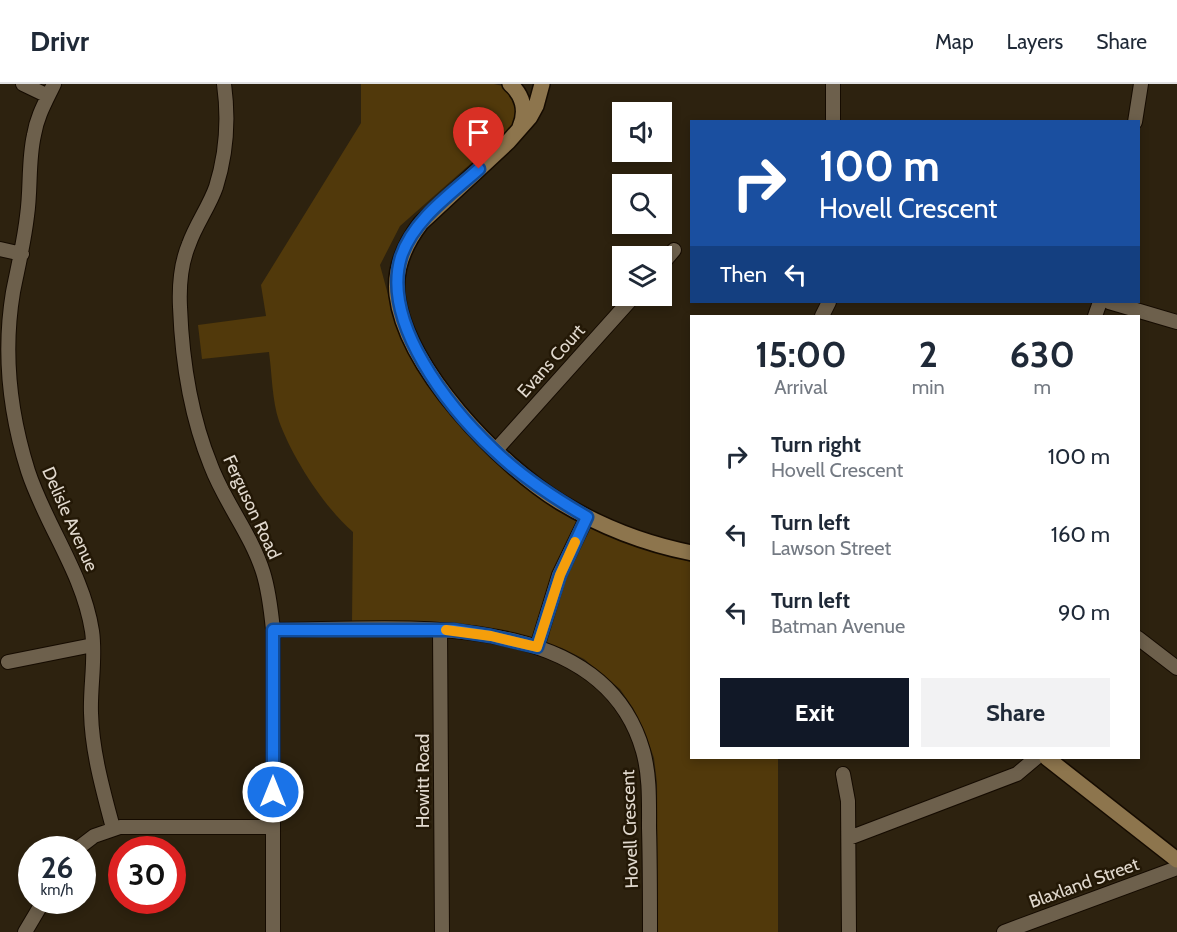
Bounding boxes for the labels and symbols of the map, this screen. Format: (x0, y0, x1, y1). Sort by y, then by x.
pin (453, 107, 504, 169)
street label: Evans Court (513, 320, 589, 402)
street label: Ferguson Road (218, 451, 286, 563)
street label: Delisle Avenue (37, 463, 103, 575)
street label: Howitt Road (412, 734, 434, 828)
position arrow (241, 760, 305, 824)
street label: Hovell Crescent (617, 769, 643, 889)
speed limit sign: 30 (108, 836, 186, 914)
street label: Blaxland Street (1026, 853, 1142, 913)

